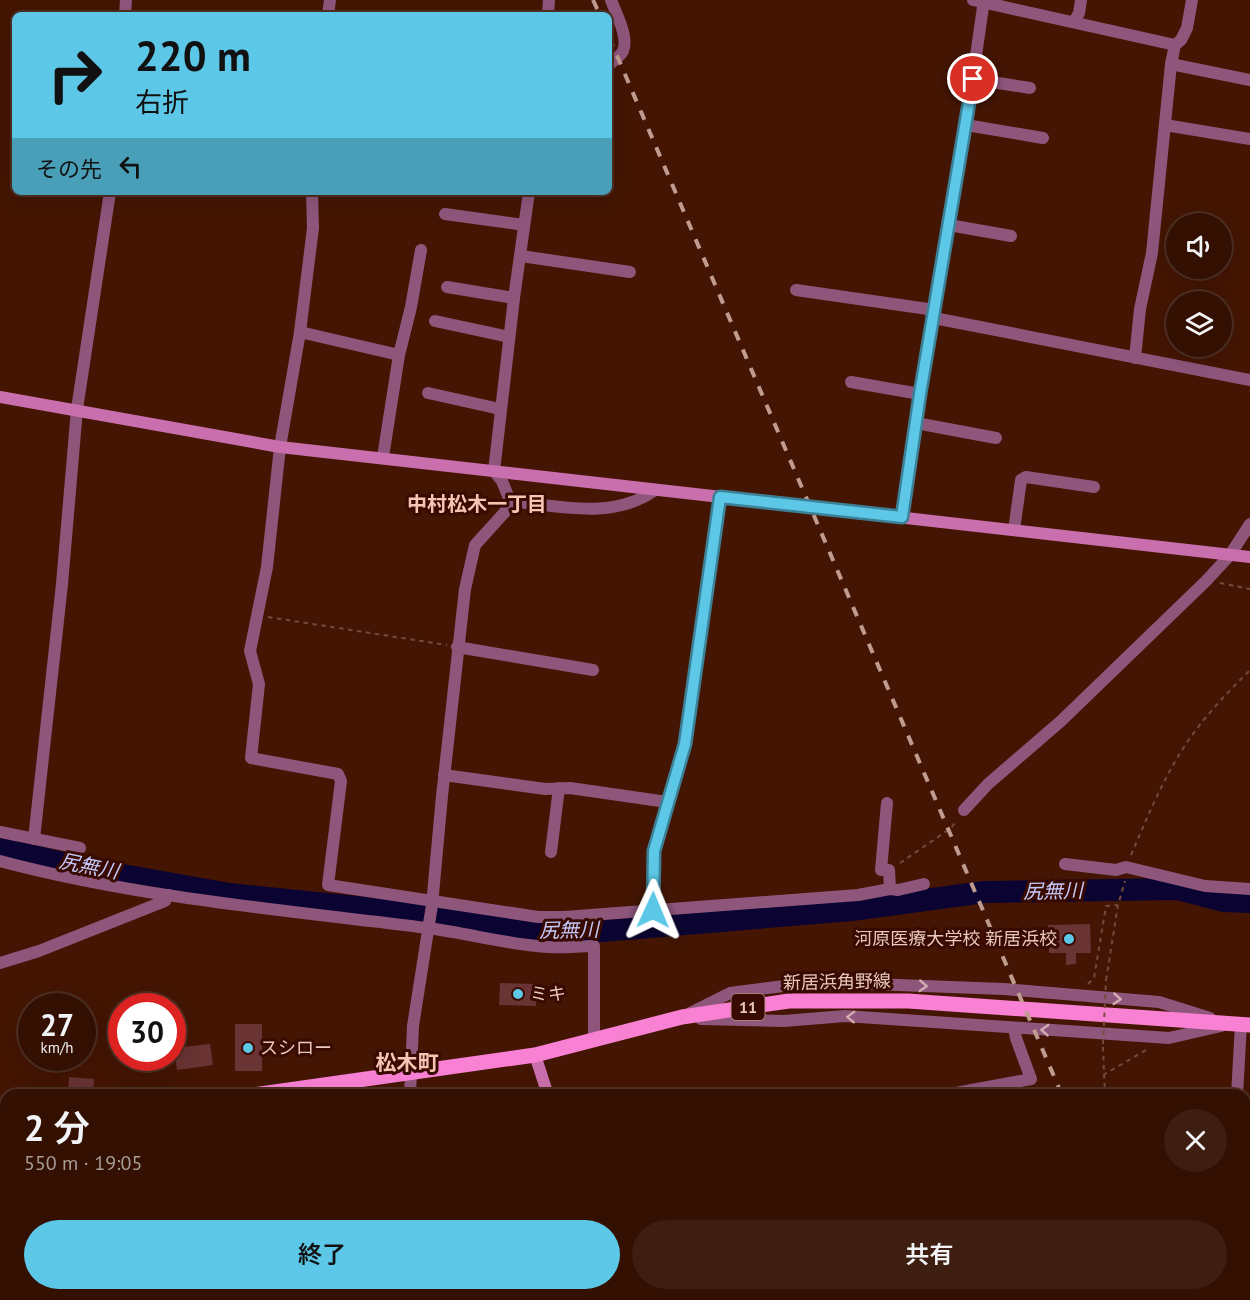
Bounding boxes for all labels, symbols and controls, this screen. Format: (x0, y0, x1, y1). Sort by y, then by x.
text: 220 m (135, 28, 251, 83)
icon: right (36, 36, 114, 114)
pin (947, 53, 998, 104)
icon: arrive (956, 62, 989, 95)
text: 右折 (135, 85, 189, 119)
icon: left (114, 150, 147, 183)
text: その先 (36, 155, 102, 183)
map controls (1166, 213, 1232, 357)
button: sound (1166, 213, 1232, 279)
button: layers (1166, 291, 1232, 357)
district label: 中村松木一丁目 (407, 491, 547, 517)
water label: 尻無川 (57, 848, 123, 885)
water label: 尻無川 (1023, 877, 1085, 905)
position arrow (621, 878, 685, 942)
water label: 尻無川 (539, 916, 601, 944)
place label: 河原医療大学校 新居浜校 (854, 927, 1057, 950)
marker: 河原医療大学校 新居浜校 (1062, 932, 1076, 946)
street label: 新居浜角野線 (783, 969, 891, 994)
one-way arrow (918, 979, 927, 992)
place label: ミキ (530, 982, 566, 1005)
marker: ミキ (511, 987, 525, 1001)
one-way arrow (1113, 992, 1122, 1005)
speed limit sign: 30 (108, 993, 186, 1071)
road number: 11 (732, 994, 764, 1020)
text: 27 (40, 1005, 74, 1044)
one-way arrow (846, 1010, 855, 1023)
one-way arrow (1041, 1023, 1050, 1036)
place label: スシロー (260, 1036, 332, 1059)
text: km/h (41, 1038, 73, 1057)
marker: スシロー (241, 1041, 255, 1055)
district label: 松木町 (376, 1049, 439, 1076)
text: 2 分 (24, 1104, 90, 1151)
button: close (1164, 1109, 1227, 1172)
text: 550 m · 19:05 (24, 1150, 142, 1176)
button: 終了 (24, 1220, 620, 1289)
button: 共有 (632, 1220, 1227, 1289)

